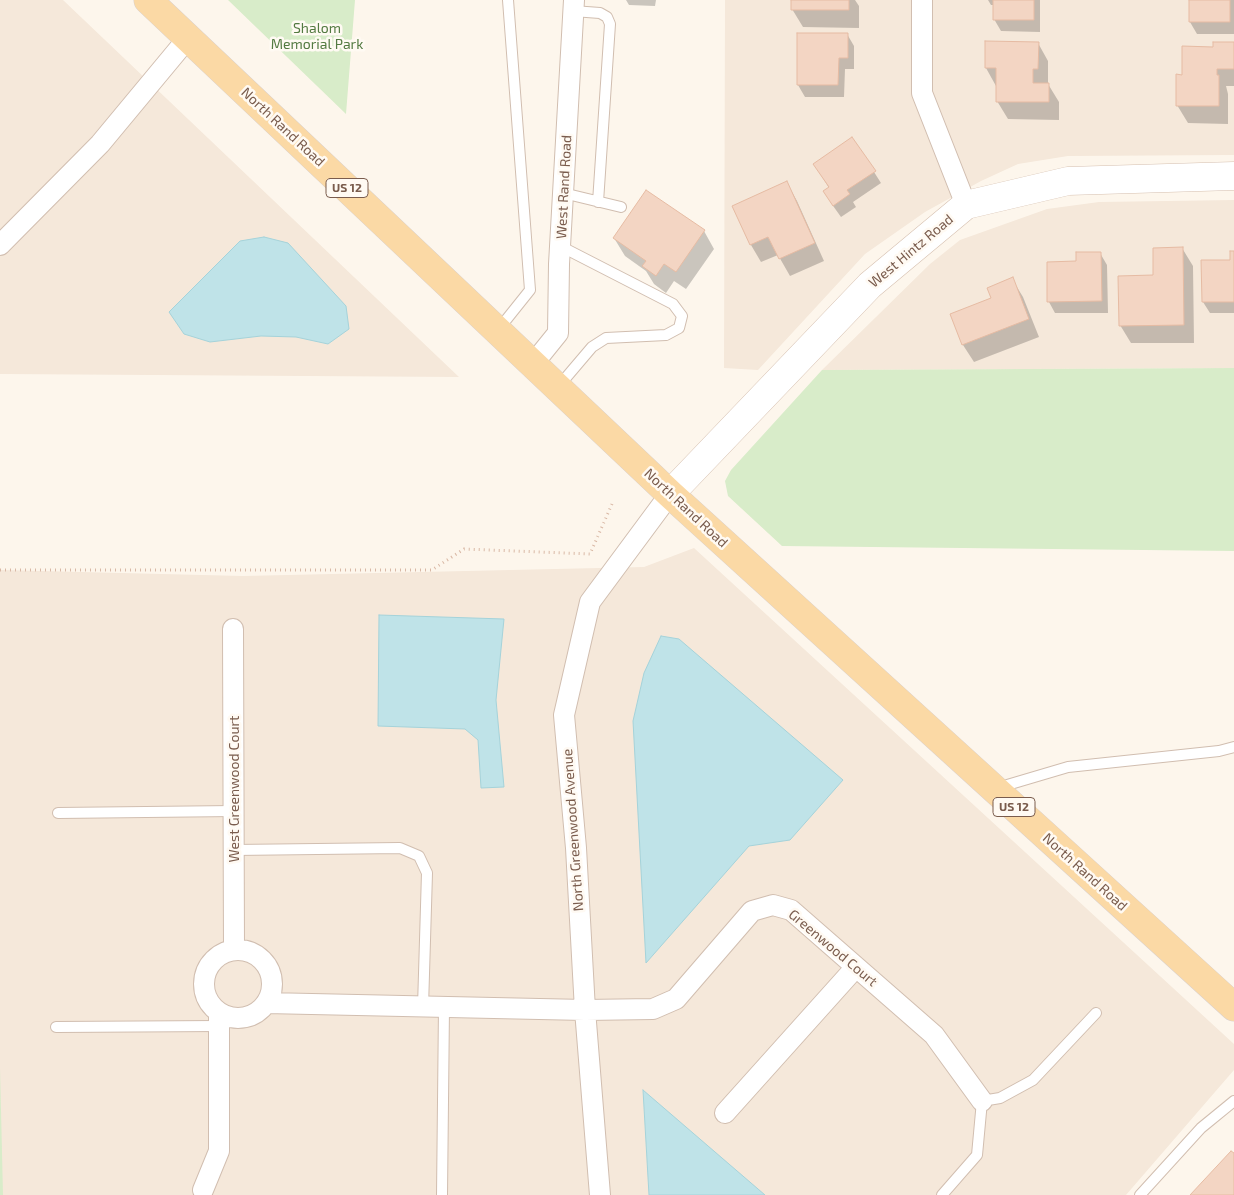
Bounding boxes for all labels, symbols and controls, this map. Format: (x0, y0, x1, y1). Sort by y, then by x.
park label: Shalom Memorial Park (271, 20, 363, 52)
street label: North Rand Road (238, 84, 328, 170)
street label: West Rand Road (553, 135, 575, 239)
road number: US 12 (326, 178, 368, 198)
street label: West Hintz Road (865, 211, 957, 291)
street label: North Rand Road (641, 465, 731, 551)
street label: West Greenwood Court (226, 716, 242, 862)
street label: North Greenwood Avenue (559, 748, 587, 912)
road number: US 12 (993, 798, 1035, 816)
street label: North Rand Road (1039, 830, 1131, 914)
street label: Greenwood Court (785, 906, 881, 990)

